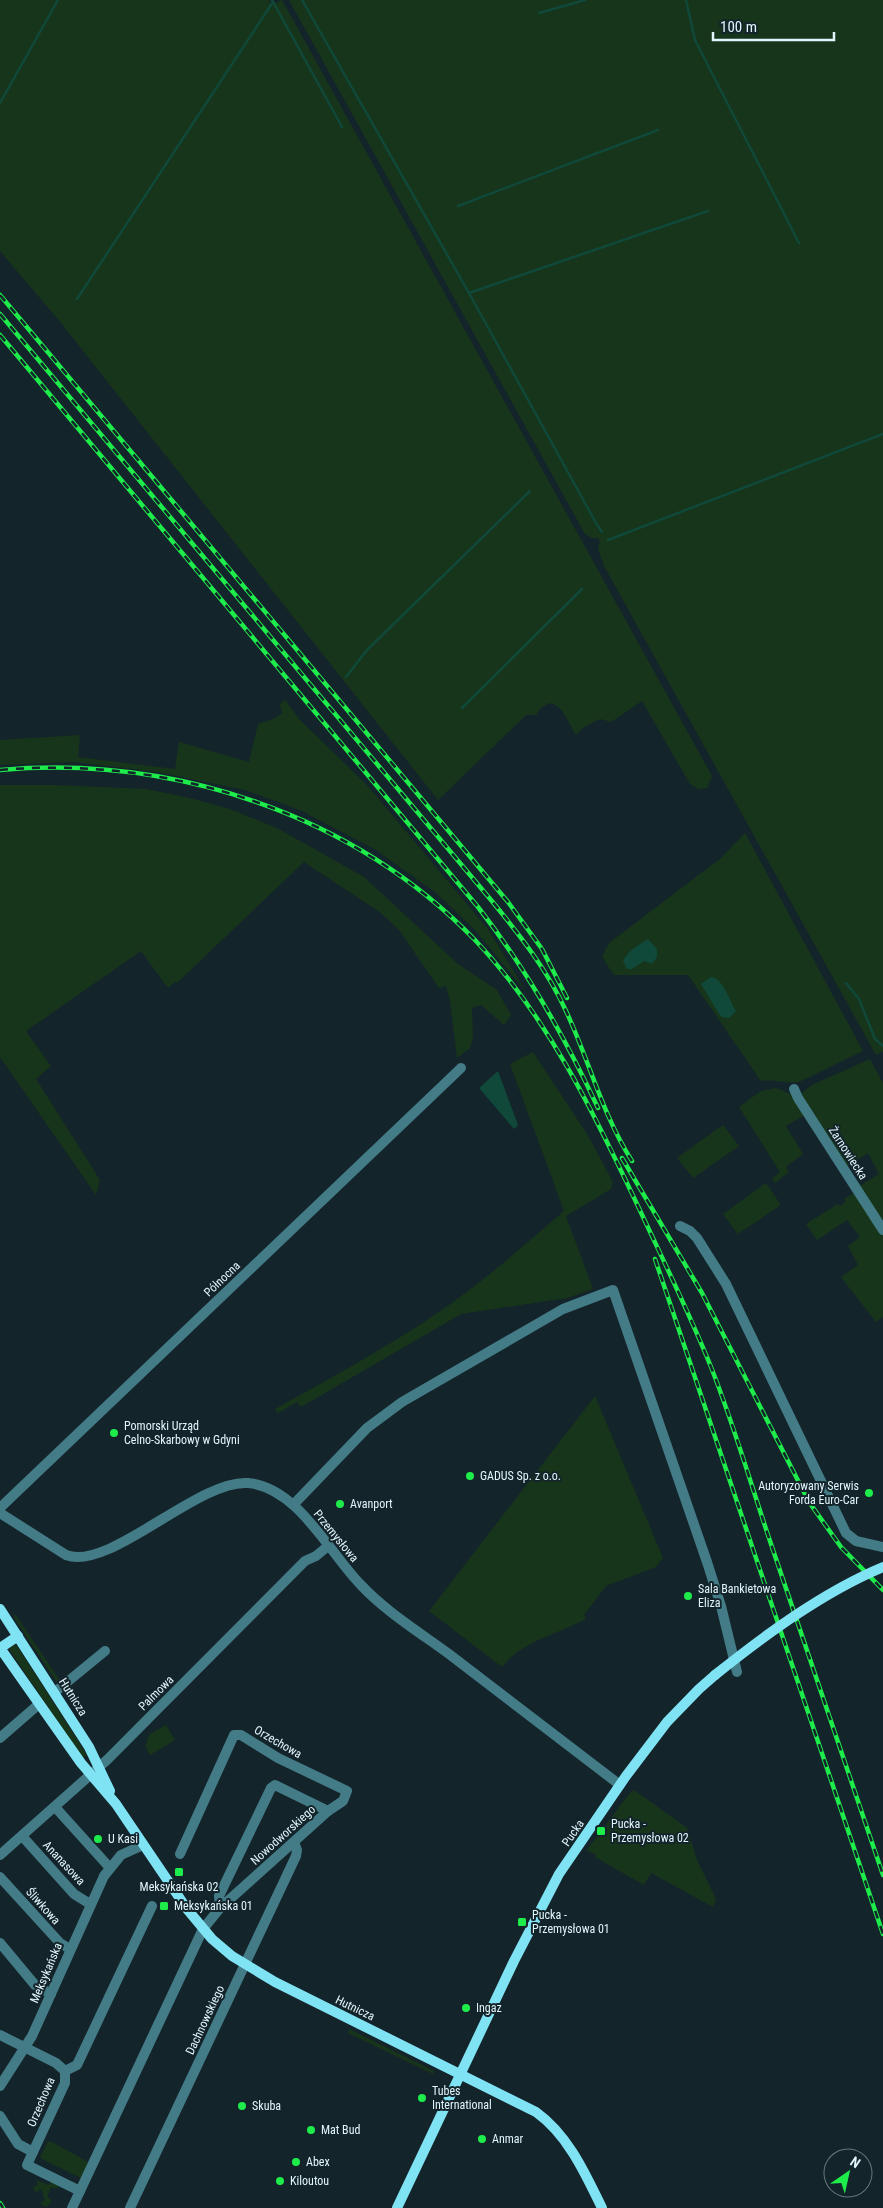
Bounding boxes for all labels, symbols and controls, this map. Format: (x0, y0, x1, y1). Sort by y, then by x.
scale bar (713, 10, 834, 42)
text: 100 m (720, 18, 757, 36)
street label: Żarnowiecka (826, 1123, 871, 1182)
street label: Północna (201, 1258, 243, 1300)
place label: Pomorski Urząd Celno-Skarbowy w Gdyni (124, 1419, 240, 1447)
marker: Pomorski Urząd Celno-Skarbowy w Gdyni (108, 1427, 120, 1439)
place label: GADUS Sp. z o.o. (480, 1469, 561, 1483)
marker: GADUS Sp. z o.o. (464, 1470, 476, 1482)
place label: Autoryzowany Serwis Forda Euro-Car (758, 1479, 859, 1507)
marker: Autoryzowany Serwis Forda Euro-Car (863, 1487, 875, 1499)
place label: Avanport (350, 1497, 393, 1511)
marker: Avanport (334, 1498, 346, 1510)
street label: Przemysłowa (311, 1507, 361, 1565)
place label: Sala Bankietowa Eliza (698, 1582, 776, 1610)
marker: Sala Bankietowa Eliza (682, 1590, 694, 1602)
street label: Palmowa (136, 1672, 177, 1713)
street label: Hutnicza (56, 1676, 90, 1719)
street label: Orzechowa (252, 1723, 304, 1761)
street label: Nowodworskiego (248, 1802, 318, 1868)
street label: Pucka (559, 1817, 587, 1849)
place label: Pucka - Przemysłowa 02 (611, 1817, 689, 1845)
marker: Pucka - Przemysłowa 02 (595, 1825, 607, 1837)
place label: U Kasi (108, 1832, 138, 1846)
marker: U Kasi (92, 1833, 104, 1845)
street label: Ananasowa (40, 1838, 88, 1888)
marker: Meksykańska 02 (173, 1866, 185, 1878)
place label: Meksykańska 02 (140, 1880, 218, 1894)
street label: Śliwkowa (23, 1884, 64, 1927)
place label: Meksykańska 01 (174, 1899, 253, 1913)
marker: Meksykańska 01 (158, 1900, 170, 1912)
place label: Pucka - Przemysłowa 01 (532, 1908, 610, 1936)
marker: Pucka - Przemysłowa 01 (516, 1916, 528, 1928)
street label: Meksykańska (27, 1941, 65, 2005)
street label: Dachnowskiego (183, 1983, 227, 2057)
street label: Hutnicza (333, 1993, 377, 2024)
place label: Ingaz (476, 2001, 502, 2015)
marker: Ingaz (460, 2002, 472, 2014)
street label: Orzechowa (24, 2075, 58, 2129)
place label: Tubes International (432, 2084, 492, 2112)
marker: Tubes International (416, 2092, 428, 2104)
place label: Skuba (252, 2099, 281, 2113)
marker: Skuba (236, 2100, 248, 2112)
place label: Mat Bud (321, 2123, 360, 2137)
marker: Mat Bud (305, 2124, 317, 2136)
place label: Anmar (492, 2132, 524, 2146)
marker: Anmar (476, 2133, 488, 2145)
north arrow (823, 2148, 873, 2198)
text: N (847, 2153, 863, 2171)
place label: Abex (306, 2155, 330, 2169)
marker: Abex (290, 2156, 302, 2168)
place label: Kiloutou (290, 2174, 329, 2188)
marker: Kiloutou (274, 2175, 286, 2187)

